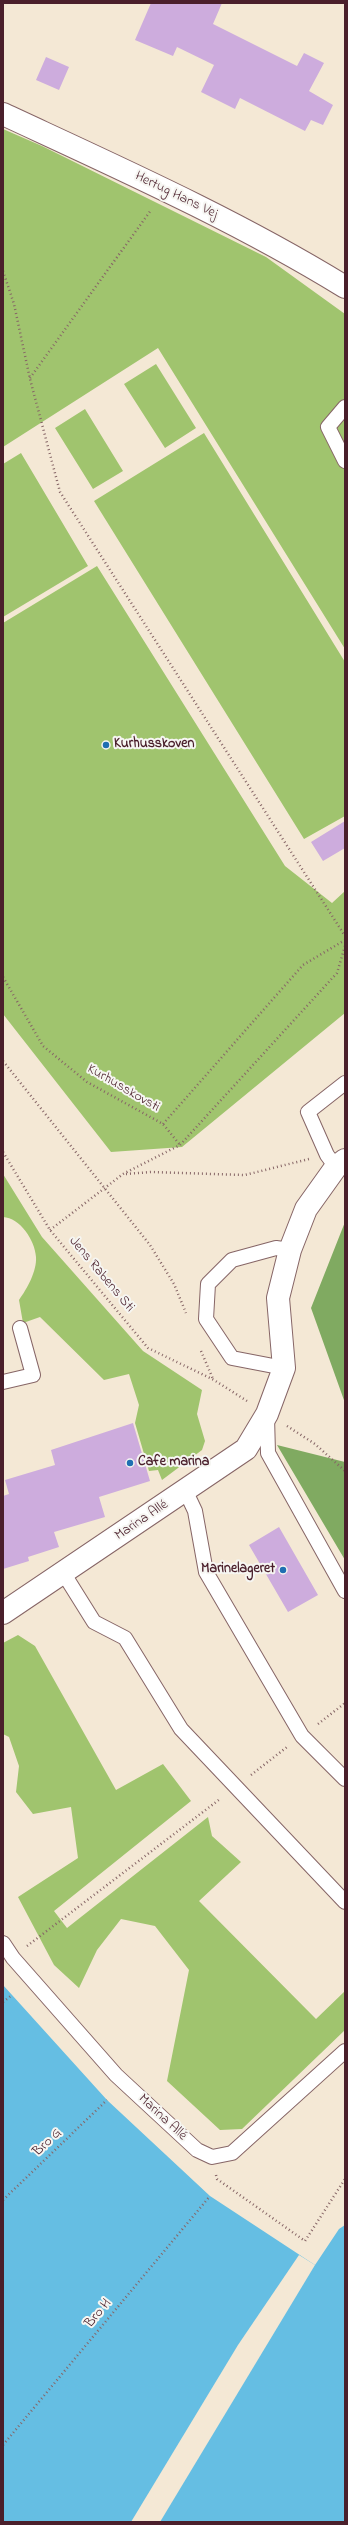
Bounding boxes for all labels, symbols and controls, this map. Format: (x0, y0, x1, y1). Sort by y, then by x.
street label: Hertug Hans Vej (132, 169, 220, 223)
place label: Kurhusskoven (114, 737, 194, 753)
marker: Kurhusskoven (101, 740, 111, 750)
street label: Kurhusskovsti (84, 1061, 162, 1117)
street label: Jens Rabens Sti (65, 1234, 137, 1316)
place label: Cafe marina (138, 1455, 209, 1471)
marker: Cafe marina (125, 1458, 135, 1468)
street label: Marina Allé (112, 1497, 172, 1545)
place label: Marinelageret (201, 1562, 275, 1578)
marker: Marinelageret (278, 1565, 288, 1575)
street label: Marina Allé (134, 2091, 190, 2145)
street label: Bro G (30, 2125, 66, 2161)
street label: Bro H (82, 2296, 116, 2332)

